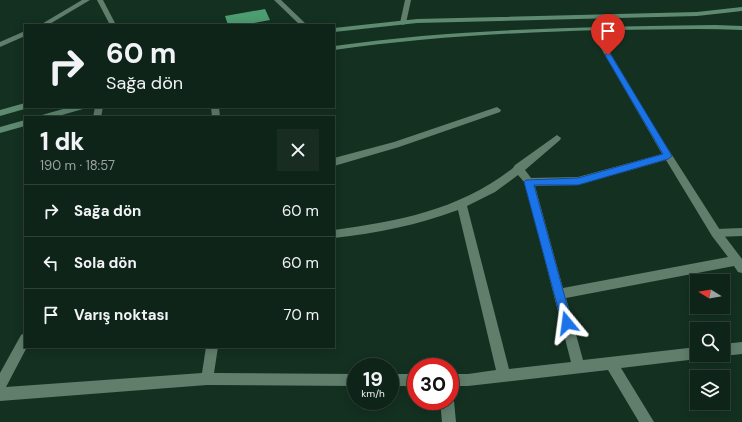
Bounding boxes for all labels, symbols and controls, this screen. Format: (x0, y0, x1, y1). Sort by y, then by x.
pin (591, 14, 625, 55)
icon: arrive (597, 20, 619, 42)
text: 60 m (106, 35, 176, 72)
icon: right (40, 40, 92, 92)
text: Sağa dön (106, 71, 183, 95)
text: 1 dk (40, 126, 84, 157)
button: close (277, 129, 319, 171)
text: 190 m · 18:57 (40, 157, 115, 174)
icon: right (40, 200, 62, 222)
text: Sağa dön (74, 201, 141, 221)
text: 60 m (282, 201, 319, 221)
icon: left (40, 252, 62, 274)
text: Sola dön (74, 253, 137, 273)
text: 60 m (282, 253, 319, 273)
north arrow (690, 274, 730, 314)
map controls (690, 274, 730, 410)
position arrow (546, 302, 588, 344)
icon: arrive (40, 304, 62, 326)
text: Varış noktası (74, 305, 168, 325)
text: 70 m (284, 305, 319, 325)
button: search (690, 322, 730, 362)
speed limit sign: 30 (407, 358, 459, 410)
text: 19 (363, 366, 383, 392)
button: layers (690, 370, 730, 410)
text: km/h (361, 387, 385, 400)

